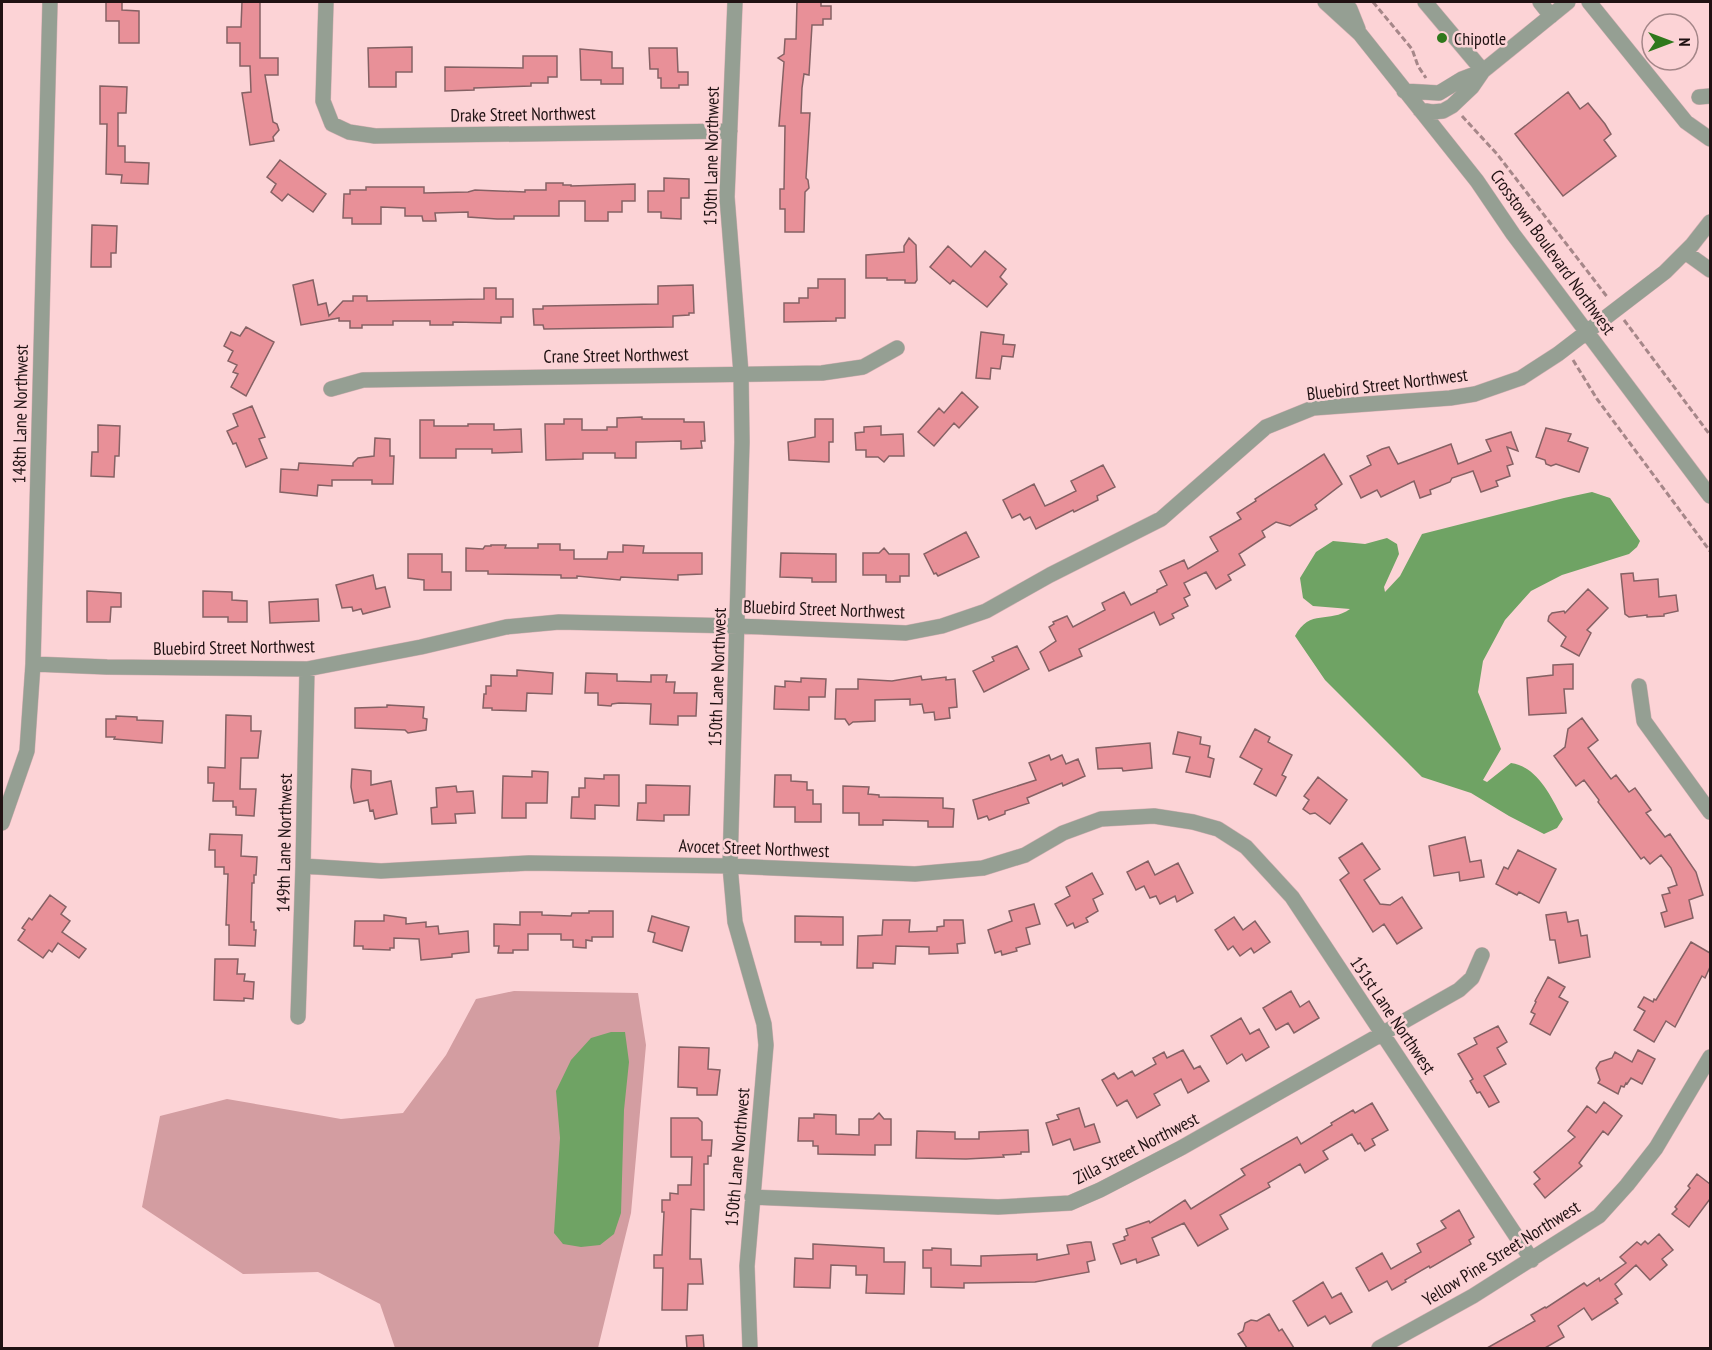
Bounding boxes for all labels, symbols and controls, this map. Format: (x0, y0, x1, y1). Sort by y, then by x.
north arrow (1640, 12, 1700, 72)
place label: Chipotle (1454, 27, 1506, 50)
marker: Chipotle (1435, 31, 1449, 45)
text: N (1675, 38, 1695, 46)
street label: 150th Lane Northwest (698, 86, 724, 226)
street label: Drake Street Northwest (450, 101, 596, 127)
street label: Crosstown Boulevard Northwest (1485, 165, 1621, 339)
street label: Crane Street Northwest (543, 342, 689, 368)
street label: 148th Lane Northwest (7, 344, 33, 484)
street label: Bluebird Street Northwest (1305, 363, 1469, 405)
street label: Bluebird Street Northwest (743, 595, 905, 623)
street label: 150th Lane Northwest (703, 607, 731, 747)
street label: Bluebird Street Northwest (153, 634, 315, 660)
street label: 149th Lane Northwest (271, 773, 297, 913)
street label: Avocet Street Northwest (678, 834, 830, 862)
street label: 151st Lane Northwest (1345, 952, 1441, 1078)
street label: 150th Lane Northwest (719, 1087, 755, 1227)
street label: Zilla Street Northwest (1070, 1107, 1202, 1189)
street label: Yellow Pine Street Northwest (1418, 1195, 1584, 1311)

